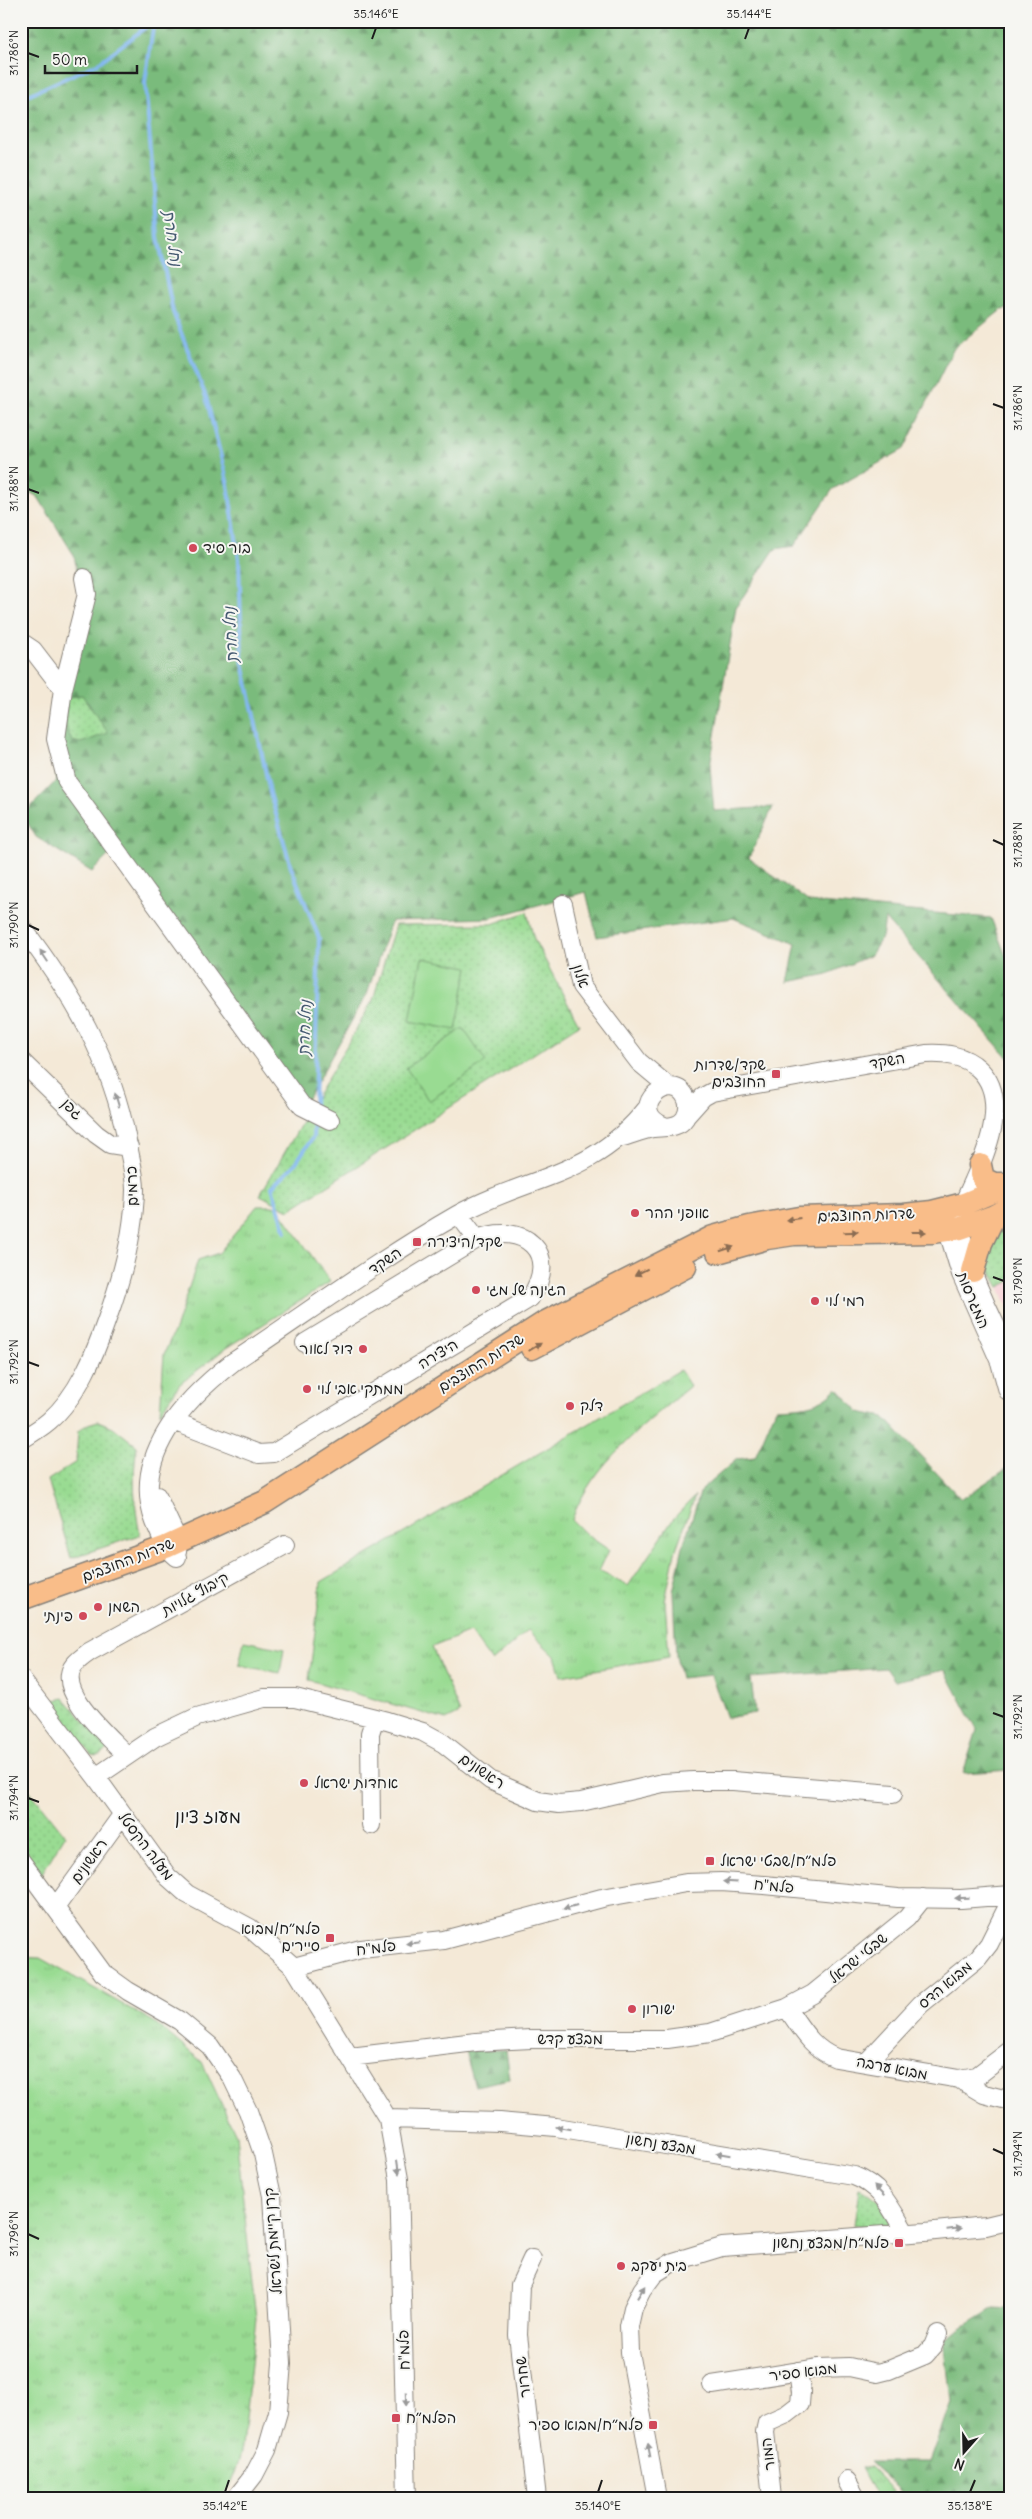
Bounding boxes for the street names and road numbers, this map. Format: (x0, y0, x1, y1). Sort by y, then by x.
street label: אלון (569, 961, 594, 991)
street label: השקד (868, 1048, 906, 1073)
street label: גפן (58, 1094, 87, 1123)
street label: כרמים (121, 1166, 142, 1206)
street label: שדרות החוצבים (817, 1203, 915, 1226)
street label: השקד (364, 1243, 405, 1279)
street label: המגרסות (953, 1267, 994, 1331)
street label: שדרות החוצבים (434, 1329, 527, 1396)
street label: היצירה (414, 1334, 461, 1373)
street label: שדרות החוצבים (79, 1533, 177, 1586)
street label: קיבוץ גלויות (157, 1567, 232, 1620)
street label: ראשונים (456, 1749, 509, 1793)
street label: מעלה הקסטל (114, 1808, 178, 1884)
street label: ראשונים (66, 1835, 111, 1887)
street label: פלמ"ח (753, 1874, 795, 1897)
street label: שבטי ישראל (824, 1928, 891, 1987)
street label: פלמ"ח (355, 1936, 397, 1959)
street label: מבוא הדס (914, 1957, 975, 2013)
street label: מבצע קדש (537, 2029, 603, 2048)
street label: מבוא ערבה (855, 2051, 929, 2084)
street label: מבצע נחשון (625, 2129, 698, 2158)
street label: קרן קיימת לישראל (259, 2187, 287, 2295)
street label: פלמ"ח (393, 2330, 414, 2370)
street label: שחרור (511, 2355, 534, 2399)
street label: מבוא ספיר (768, 2358, 838, 2385)
street label: המור (756, 2437, 779, 2472)

